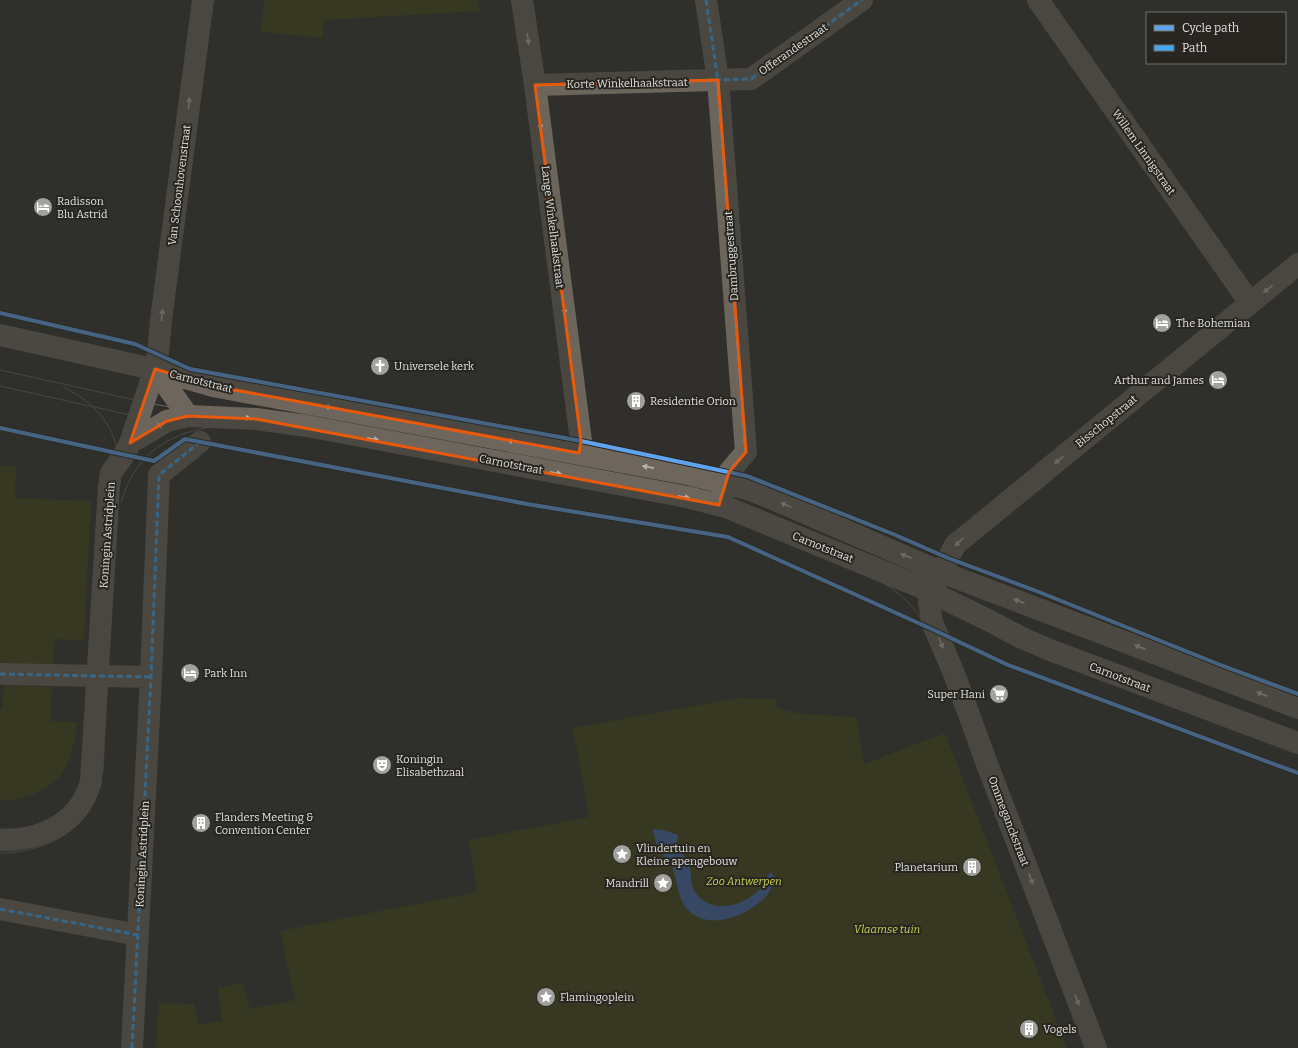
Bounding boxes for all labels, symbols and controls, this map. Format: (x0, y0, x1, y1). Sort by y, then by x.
legend (1146, 12, 1286, 64)
street label: Offerandestraat (756, 21, 830, 78)
text: Cycle path (1182, 21, 1240, 35)
one-way arrow (525, 32, 531, 45)
text: Path (1182, 41, 1208, 55)
street label: Korte Winkelhaakstraat (566, 76, 688, 91)
one-way arrow (186, 97, 192, 109)
street label: Willem Linnigstraat (1109, 107, 1178, 198)
one-way arrow (537, 118, 543, 130)
street label: Van Schoonhovenstraat (166, 124, 193, 246)
street label: Lange Winkelhaakstraat (539, 165, 566, 289)
place label: Radisson Blu Astrid (57, 195, 108, 221)
hotel icon: Radisson Blu Astrid (32, 196, 54, 218)
street label: Dambruggestraat (722, 211, 741, 301)
one-way arrow (1262, 284, 1273, 293)
one-way arrow (561, 302, 567, 315)
one-way arrow (159, 309, 165, 321)
hotel icon: The Bohemian (1151, 312, 1173, 334)
place label: The Bohemian (1176, 317, 1250, 330)
church icon: Universele kerk (369, 355, 391, 377)
place label: Universele kerk (394, 360, 475, 373)
street label: Carnotstraat (168, 367, 234, 396)
hotel icon: Arthur and James (1207, 369, 1229, 391)
place label: Arthur and James (1114, 374, 1204, 387)
building icon: Residentie Orion (625, 390, 647, 412)
street label: Bisschopstraat (1073, 393, 1140, 450)
place label: Residentie Orion (650, 395, 736, 408)
one-way arrow (324, 404, 336, 410)
one-way arrow (239, 415, 251, 422)
one-way arrow (152, 423, 164, 430)
one-way arrow (367, 436, 379, 442)
one-way arrow (507, 438, 519, 444)
street label: Carnotstraat (478, 452, 544, 477)
one-way arrow (1054, 455, 1064, 464)
one-way arrow (642, 463, 654, 469)
one-way arrow (550, 470, 562, 476)
street label: Koningin Astridplein (97, 481, 118, 589)
one-way arrow (678, 494, 690, 500)
one-way arrow (781, 502, 792, 508)
street label: Carnotstraat (790, 529, 855, 566)
one-way arrow (954, 538, 964, 547)
one-way arrow (899, 553, 911, 559)
one-way arrow (1012, 597, 1024, 603)
one-way arrow (938, 638, 944, 649)
one-way arrow (1134, 644, 1146, 650)
street label: Carnotstraat (1087, 660, 1152, 695)
hotel icon: Park Inn (179, 662, 201, 684)
place label: Park Inn (204, 667, 247, 680)
supermarket icon: Super Hani (988, 683, 1010, 705)
place label: Super Hani (927, 688, 986, 701)
one-way arrow (1255, 690, 1267, 696)
place label: Koningin Elisabethzaal (396, 753, 464, 779)
theatre icon: Koningin Elisabethzaal (371, 754, 393, 776)
street label: Ommeganckstraat (985, 774, 1032, 868)
street label: Koningin Astridplein (133, 800, 152, 908)
place label: Flanders Meeting & Convention Center (215, 811, 314, 837)
building icon: Flanders Meeting & Convention Center (190, 812, 212, 834)
place label: Vlindertuin en Kleine apengebouw (636, 842, 737, 868)
place icon: Vlindertuin en Kleine apengebouw (611, 843, 633, 865)
building icon: Planetarium (961, 856, 983, 878)
place label: Planetarium (894, 861, 959, 874)
place icon: Mandrill (652, 872, 674, 894)
one-way arrow (1028, 873, 1034, 885)
park label: Zoo Antwerpen (706, 875, 782, 888)
place label: Mandrill (606, 877, 649, 890)
park label: Vlaamse tuin (854, 923, 921, 936)
place icon: Flamingoplein (535, 986, 557, 1008)
place label: Flamingoplein (560, 991, 634, 1004)
one-way arrow (1075, 994, 1081, 1006)
building icon: Vogels (1018, 1018, 1040, 1040)
place label: Vogels (1043, 1023, 1077, 1036)

